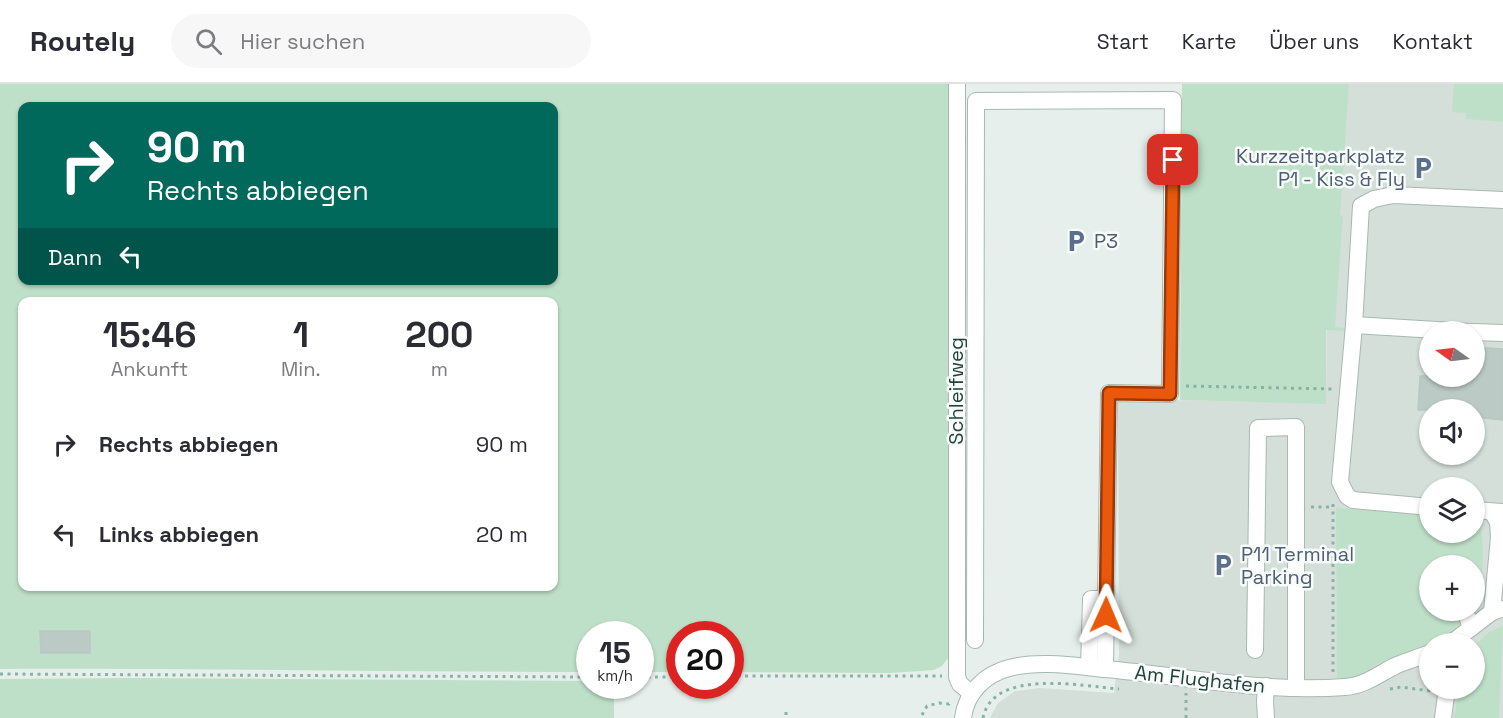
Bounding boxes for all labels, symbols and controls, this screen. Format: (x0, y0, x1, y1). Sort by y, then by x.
search box (171, 14, 591, 68)
text: Routely (30, 23, 135, 59)
icon: search (192, 25, 225, 58)
text: Hier suchen (240, 27, 365, 55)
text: Start (1097, 28, 1149, 55)
text: Karte (1182, 28, 1236, 55)
text: Über uns (1269, 28, 1359, 55)
text: Kontakt (1392, 28, 1473, 55)
text: 90 m (147, 121, 247, 174)
icon: right (48, 126, 126, 204)
pin (1147, 134, 1198, 185)
icon: arrive (1156, 143, 1189, 176)
place label: Kurzzeitparkplatz P1 - Kiss & Fly (1236, 143, 1405, 192)
parking icon: Kurzzeitparkplatz P1 - Kiss & Fly (1410, 155, 1436, 181)
text: Rechts abbiegen (147, 173, 369, 208)
parking icon: P3 (1063, 228, 1089, 254)
place label: P3 (1094, 228, 1118, 254)
icon: left (114, 240, 147, 273)
text: Dann (48, 243, 102, 271)
text: 15:46 (103, 312, 196, 358)
text: 1 (293, 312, 309, 358)
text: 200 (405, 312, 473, 358)
north arrow (1419, 321, 1485, 387)
map controls (1419, 321, 1485, 699)
street label: Schleifweg (943, 337, 969, 445)
text: Ankunft (111, 356, 188, 382)
text: Min. (281, 356, 321, 382)
text: m (431, 356, 448, 382)
button: sound (1419, 399, 1485, 465)
icon: right (48, 428, 81, 461)
text: Rechts abbiegen (99, 430, 279, 458)
text: 90 m (476, 430, 528, 458)
button: layers (1419, 477, 1485, 543)
icon: left (48, 518, 81, 551)
text: Links abbiegen (99, 520, 259, 548)
text: 20 m (476, 520, 528, 548)
place label: P11 Terminal Parking (1241, 541, 1354, 590)
parking icon: P11 Terminal Parking (1210, 552, 1236, 578)
button: + (1419, 555, 1485, 621)
position arrow (1074, 583, 1138, 647)
speed limit sign: 20 (666, 621, 744, 699)
text: 15 (599, 633, 631, 672)
button: − (1419, 633, 1485, 699)
street label: Am Flughafen (1133, 659, 1267, 699)
text: km/h (597, 666, 633, 685)

